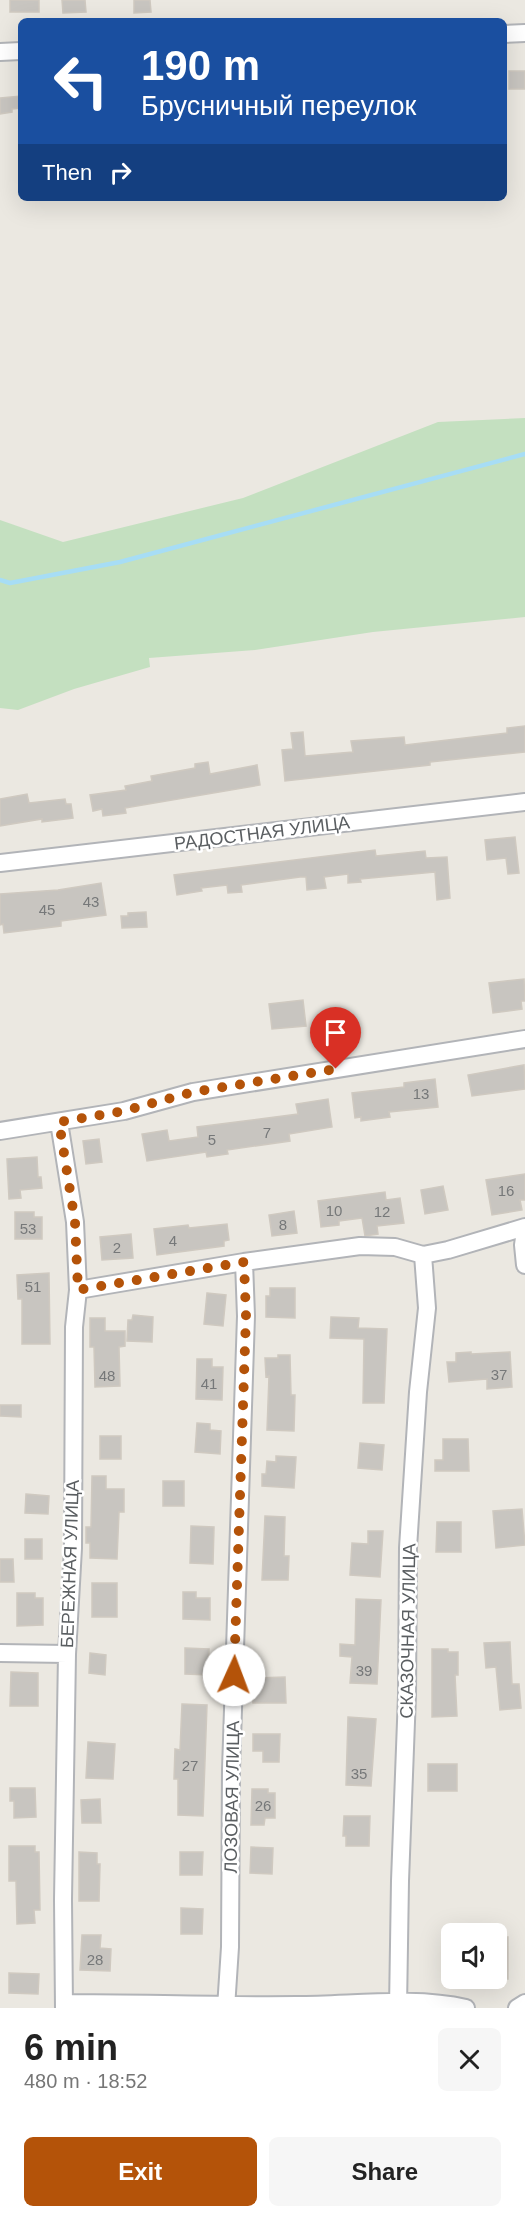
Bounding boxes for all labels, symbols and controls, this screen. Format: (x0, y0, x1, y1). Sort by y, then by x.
icon: left (42, 42, 120, 120)
text: 190 m (141, 42, 260, 89)
text: Брусничный переулок (141, 91, 416, 121)
icon: right (104, 156, 137, 189)
text: Then (42, 160, 92, 185)
street label: РАДОСТНАЯ УЛИЦА (173, 812, 351, 854)
house number: 43 (83, 893, 99, 910)
house number: 45 (39, 901, 55, 918)
pin (310, 1007, 361, 1069)
icon: arrive (319, 1016, 352, 1049)
house number: 13 (413, 1085, 429, 1102)
house number: 7 (263, 1124, 271, 1141)
house number: 5 (208, 1131, 216, 1148)
house number: 16 (498, 1182, 514, 1199)
house number: 10 (326, 1202, 342, 1219)
house number: 12 (374, 1203, 390, 1220)
house number: 8 (279, 1216, 287, 1233)
house number: 53 (20, 1220, 36, 1237)
house number: 4 (169, 1232, 177, 1249)
house number: 2 (113, 1239, 121, 1256)
house number: 51 (25, 1278, 41, 1295)
house number: 37 (491, 1366, 507, 1383)
house number: 48 (99, 1367, 115, 1384)
house number: 41 (201, 1375, 217, 1392)
street label: БЕРЕЖНАЯ УЛИЦА (57, 1480, 83, 1648)
street label: СКАЗОЧНАЯ УЛИЦА (396, 1543, 420, 1719)
position arrow (202, 1643, 266, 1707)
house number: 39 (356, 1662, 372, 1679)
street label: ЛОЗОВАЯ УЛИЦА (221, 1720, 243, 1874)
house number: 27 (182, 1757, 198, 1774)
house number: 35 (351, 1765, 367, 1782)
house number: 26 (255, 1797, 271, 1814)
map controls (441, 1923, 507, 1989)
button: sound (441, 1923, 507, 1989)
house number: 28 (87, 1951, 103, 1968)
text: 6 min (24, 2027, 118, 2068)
button: close (438, 2028, 501, 2091)
text: 480 m · 18:52 (24, 2070, 147, 2092)
button: Exit (24, 2137, 257, 2206)
button: Share (269, 2137, 501, 2206)

